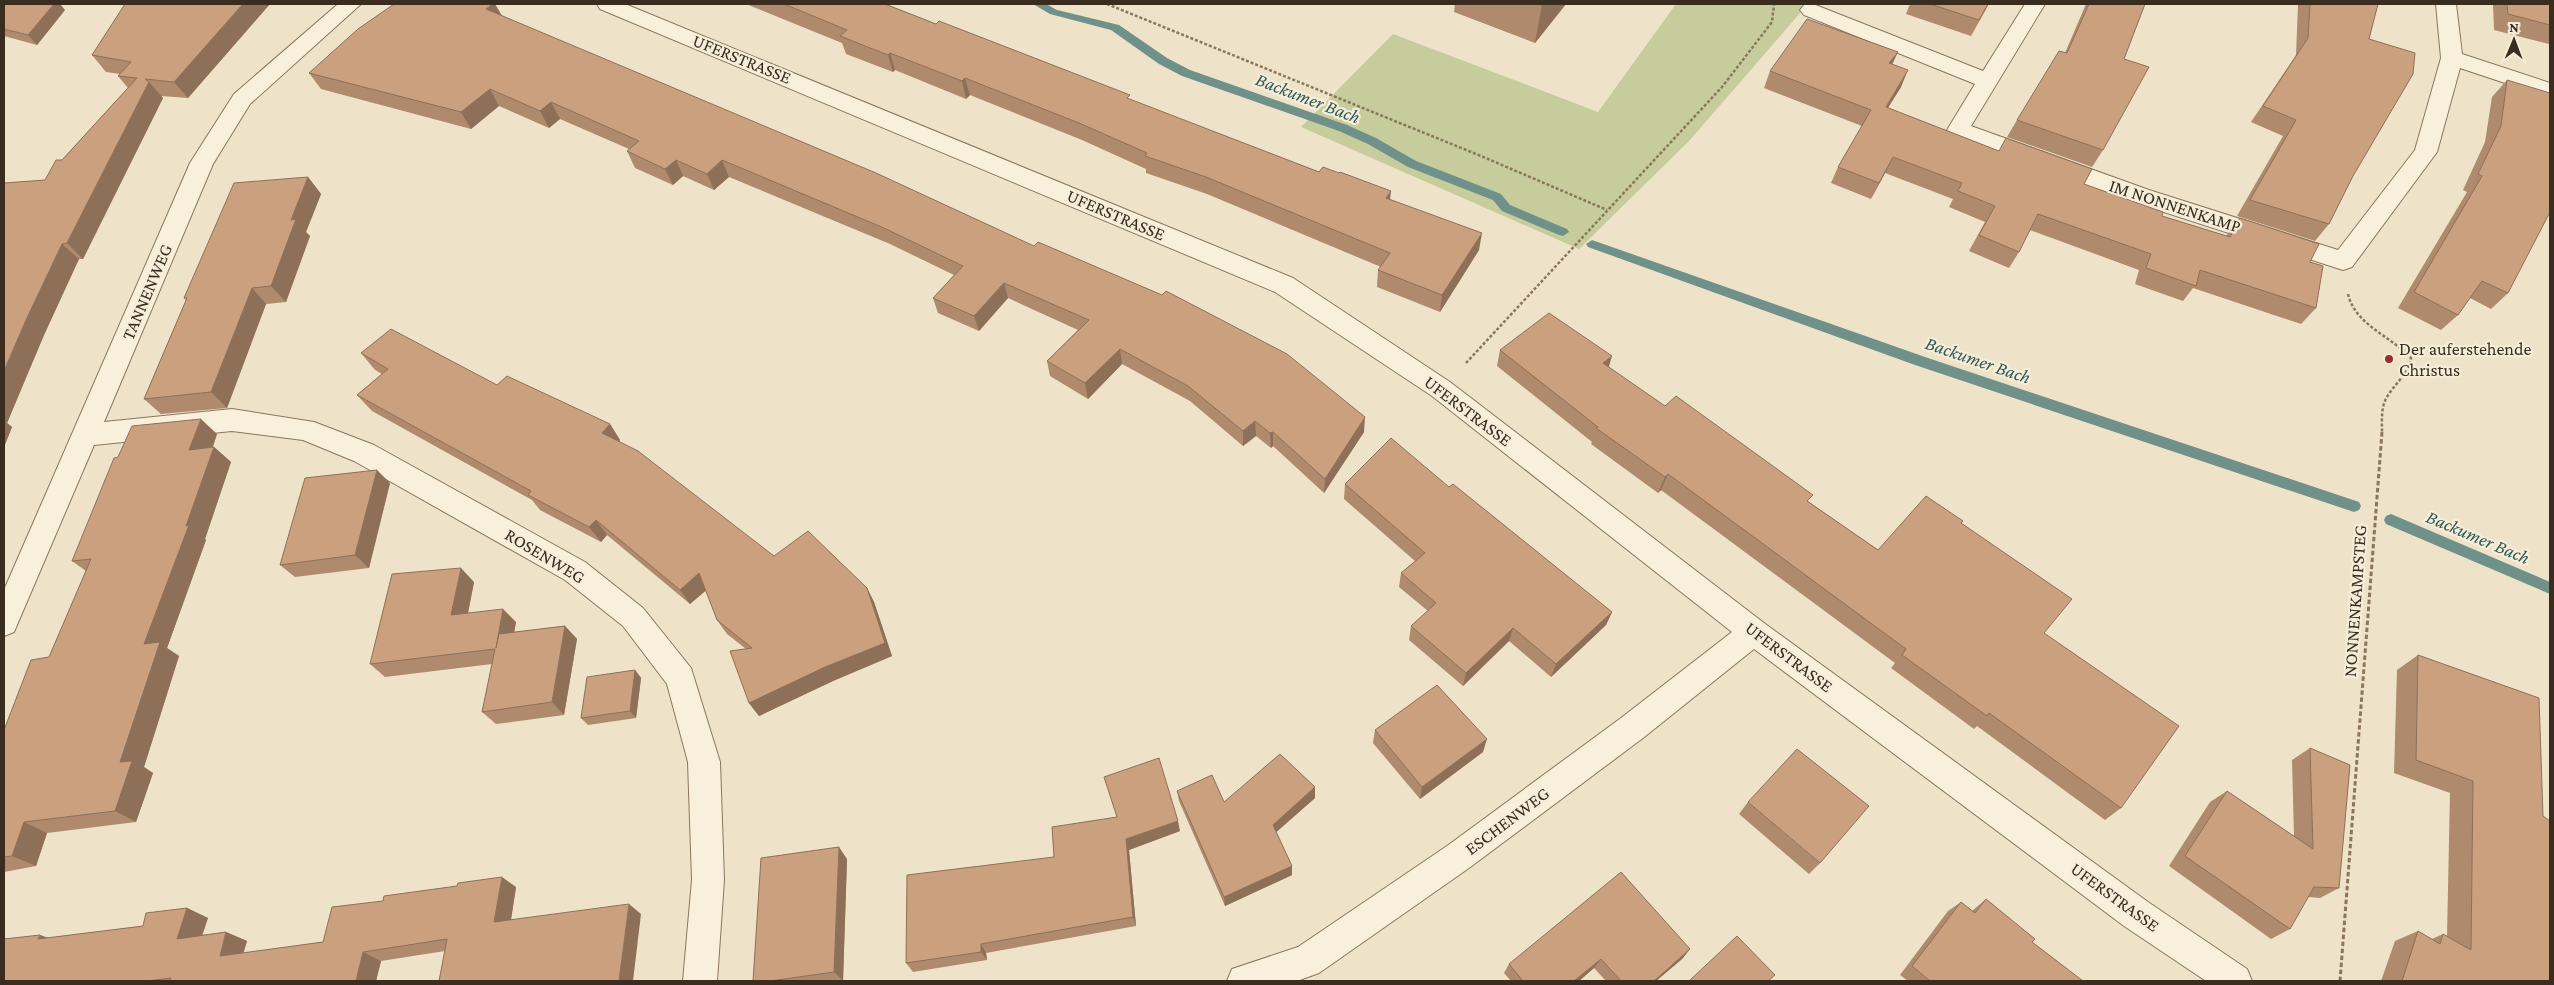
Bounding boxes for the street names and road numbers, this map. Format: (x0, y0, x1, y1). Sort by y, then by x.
street label: UFERSTRASSE (690, 30, 794, 88)
street label: IM NONNENKAMP (2107, 175, 2243, 237)
street label: UFERSTRASSE (1064, 185, 1168, 245)
street label: TANNENWEG (118, 241, 176, 343)
street label: UFERSTRASSE (1420, 372, 1516, 451)
street label: ROSENWEG (501, 524, 589, 588)
street label: NONNENKAMPSTEG (2340, 524, 2370, 678)
street label: UFERSTRASSE (1741, 618, 1837, 697)
street label: ESCHENWEG (1461, 783, 1553, 859)
street label: UFERSTRASSE (2067, 858, 2163, 936)

